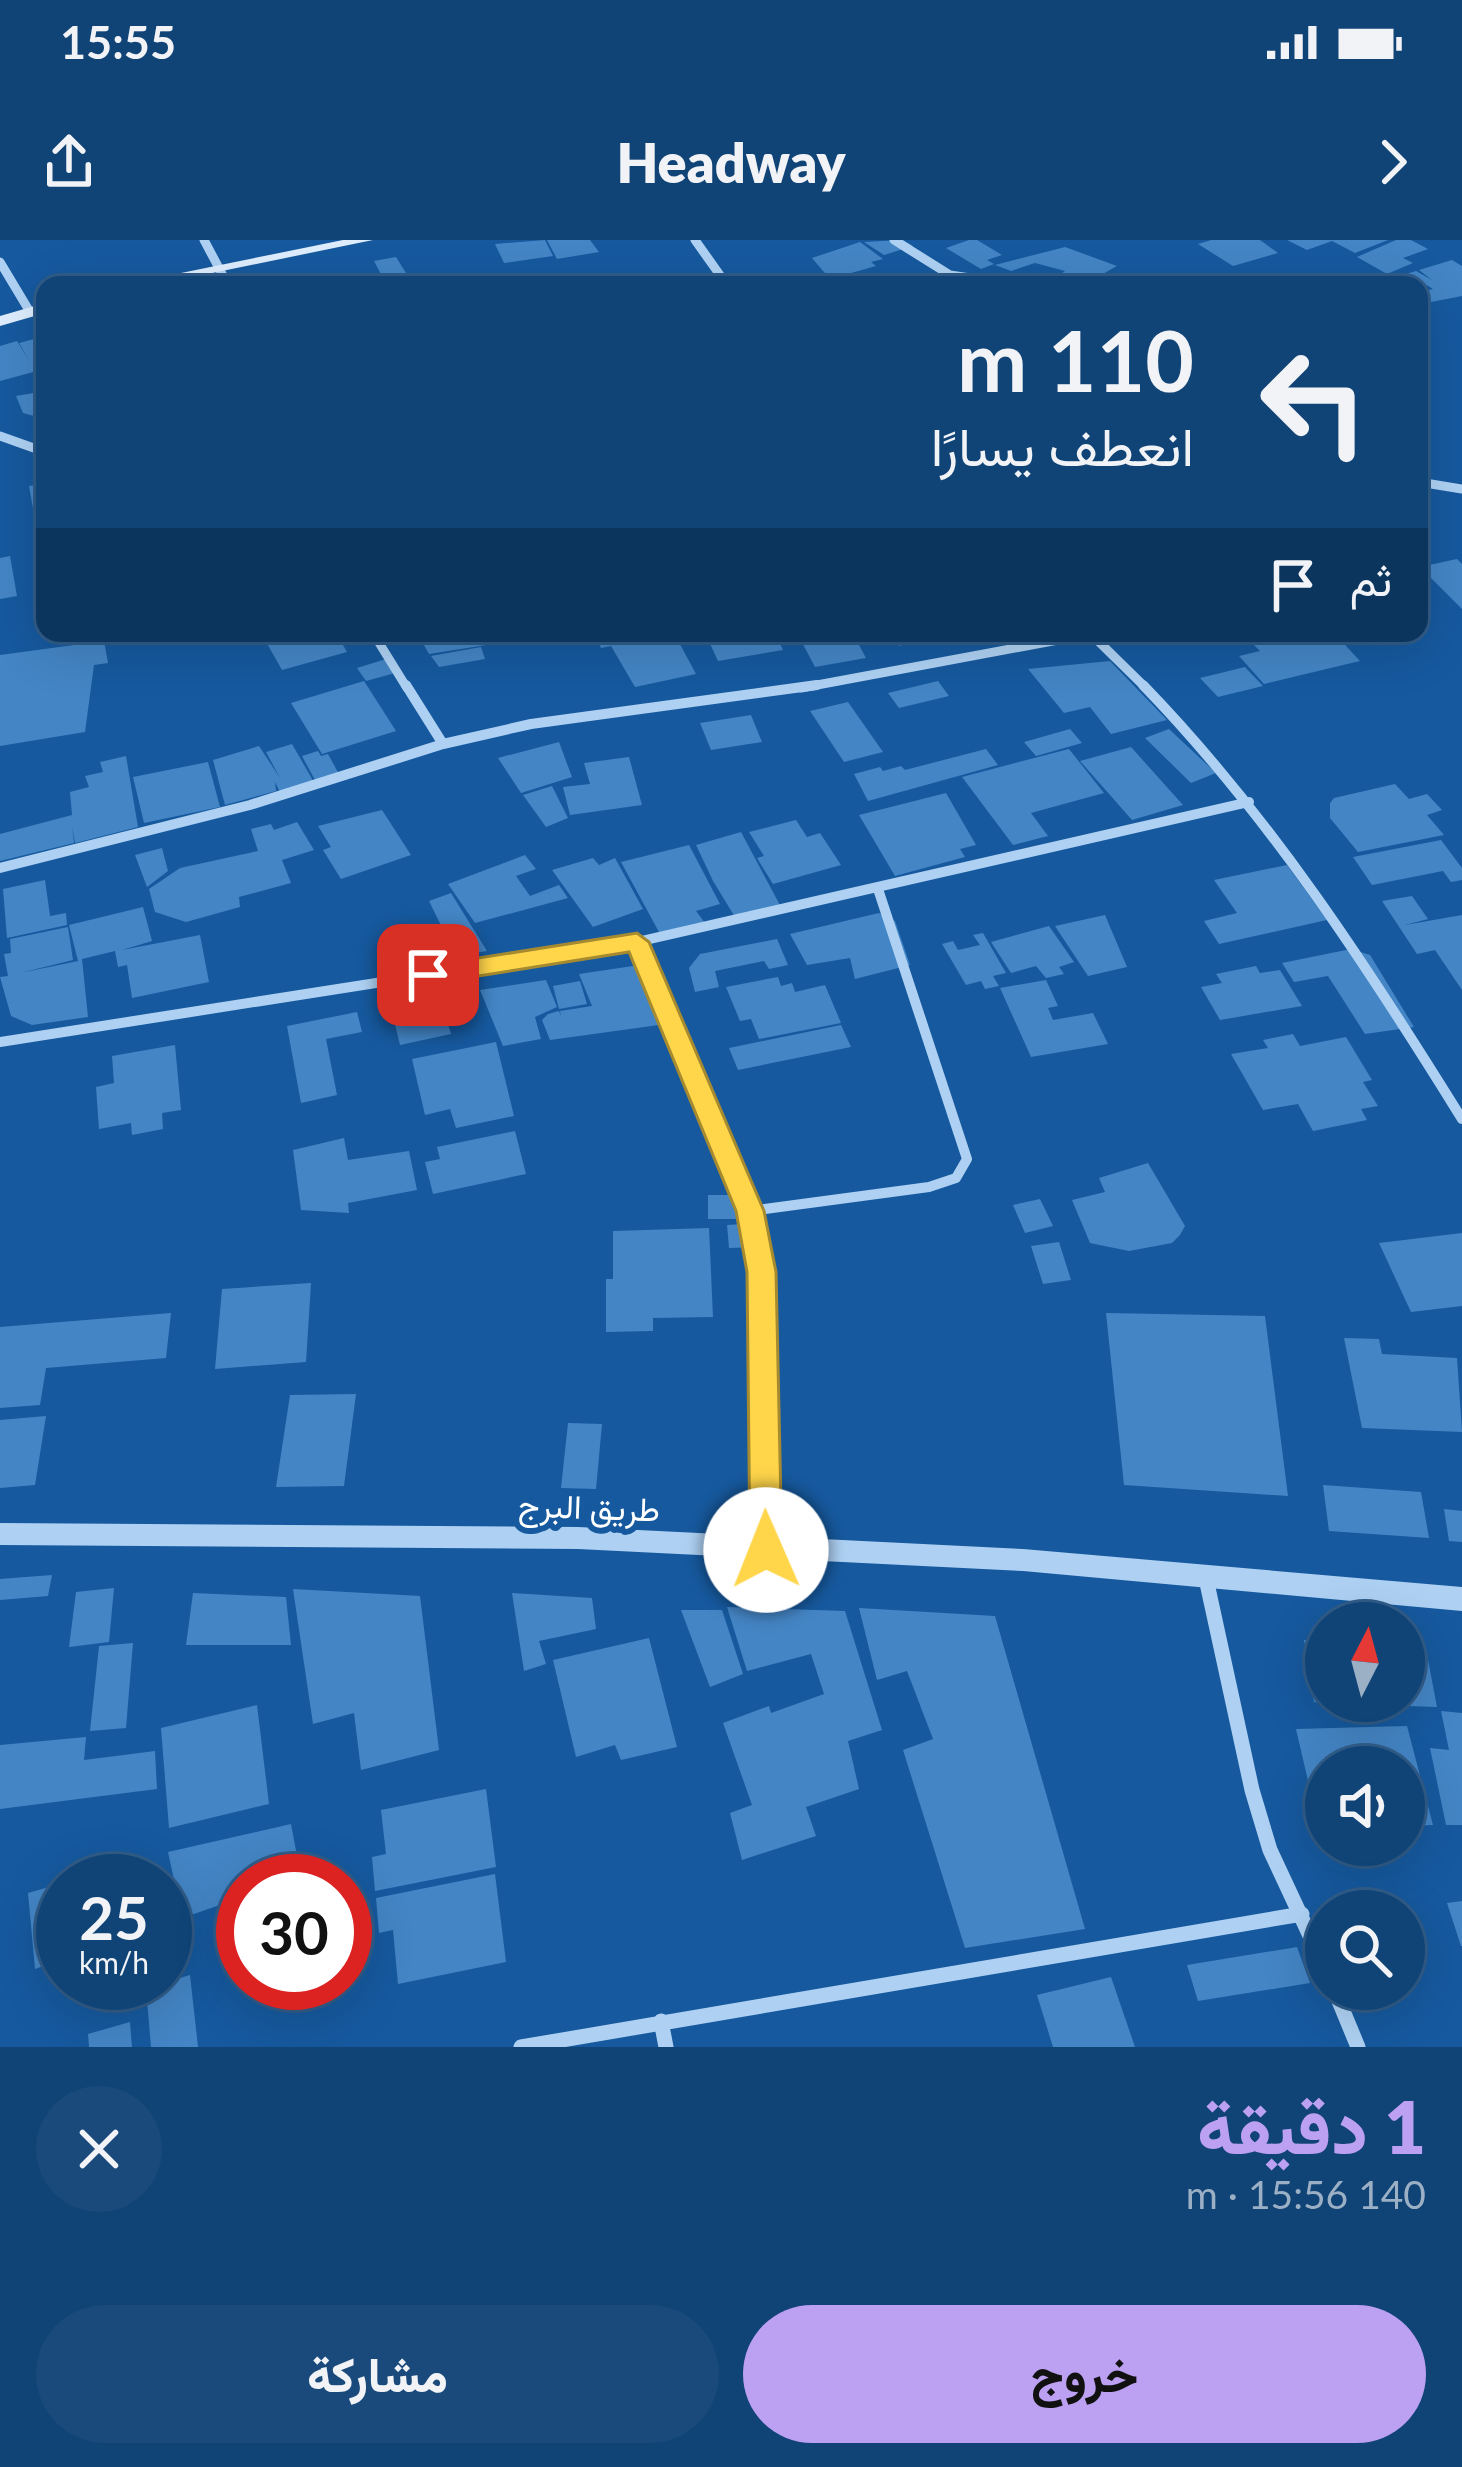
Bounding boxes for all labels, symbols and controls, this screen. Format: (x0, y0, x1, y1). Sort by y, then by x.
text: 15:55 (60, 15, 176, 69)
icon: share (36, 129, 102, 195)
icon: forward (1360, 129, 1426, 195)
text: Headway (616, 130, 846, 195)
text: 110 m (957, 309, 1194, 410)
icon: left (1236, 324, 1392, 480)
text: انعطف يسارًا (931, 413, 1194, 478)
icon: arrive (1260, 552, 1326, 618)
text: ثم (1350, 552, 1392, 606)
pin (377, 924, 479, 1026)
icon: arrive (395, 942, 461, 1008)
street label: طريق البرج (517, 1484, 661, 1532)
position arrow (703, 1487, 829, 1613)
north arrow (1305, 1602, 1425, 1722)
map controls (1305, 1602, 1425, 2010)
button: sound (1305, 1746, 1425, 1866)
speed limit sign: 30 (216, 1854, 372, 2010)
text: 25 (79, 1881, 149, 1953)
button: search (1305, 1890, 1425, 2010)
text: km/h (79, 1944, 149, 1980)
text: 1 دقيقة (1197, 2083, 1426, 2169)
button: close (36, 2086, 162, 2212)
text: 140 m · 15:56 (1186, 2171, 1426, 2217)
button: مشاركة (36, 2305, 719, 2443)
button: خروج (743, 2305, 1426, 2443)

